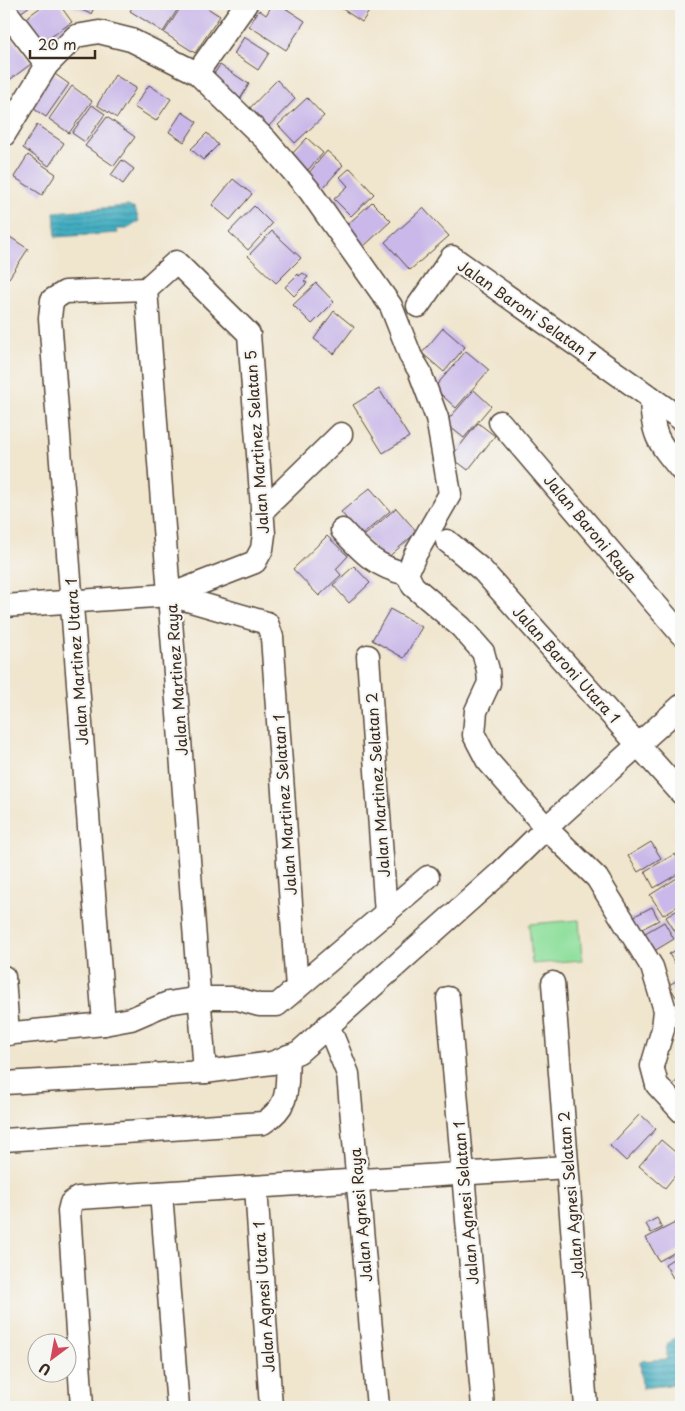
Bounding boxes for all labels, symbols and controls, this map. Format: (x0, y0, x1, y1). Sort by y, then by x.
scale bar (30, 28, 95, 60)
text: 20 m (38, 32, 77, 55)
street label: Jalan Baroni Selatan 1 (453, 254, 601, 366)
street label: Jalan Martinez Selatan 5 (238, 349, 274, 535)
street label: Jalan Baroni Raya (539, 469, 644, 587)
street label: Jalan Martinez Utara 1 (59, 578, 93, 746)
street label: Jalan Baroni Utara 1 (508, 600, 626, 728)
street label: Jalan Martinez Raya (159, 603, 193, 757)
street label: Jalan Martinez Selatan 2 (359, 692, 395, 878)
street label: Jalan Martinez Selatan 1 (266, 714, 302, 896)
street label: Jalan Agnesi Selatan 2 (551, 1110, 589, 1280)
street label: Jalan Agnesi Selatan 1 (446, 1120, 484, 1286)
street label: Jalan Agnesi Raya (343, 1146, 377, 1283)
street label: Jalan Agnesi Utara 1 (246, 1221, 280, 1373)
north arrow (28, 1334, 78, 1384)
text: U (35, 1358, 55, 1381)

